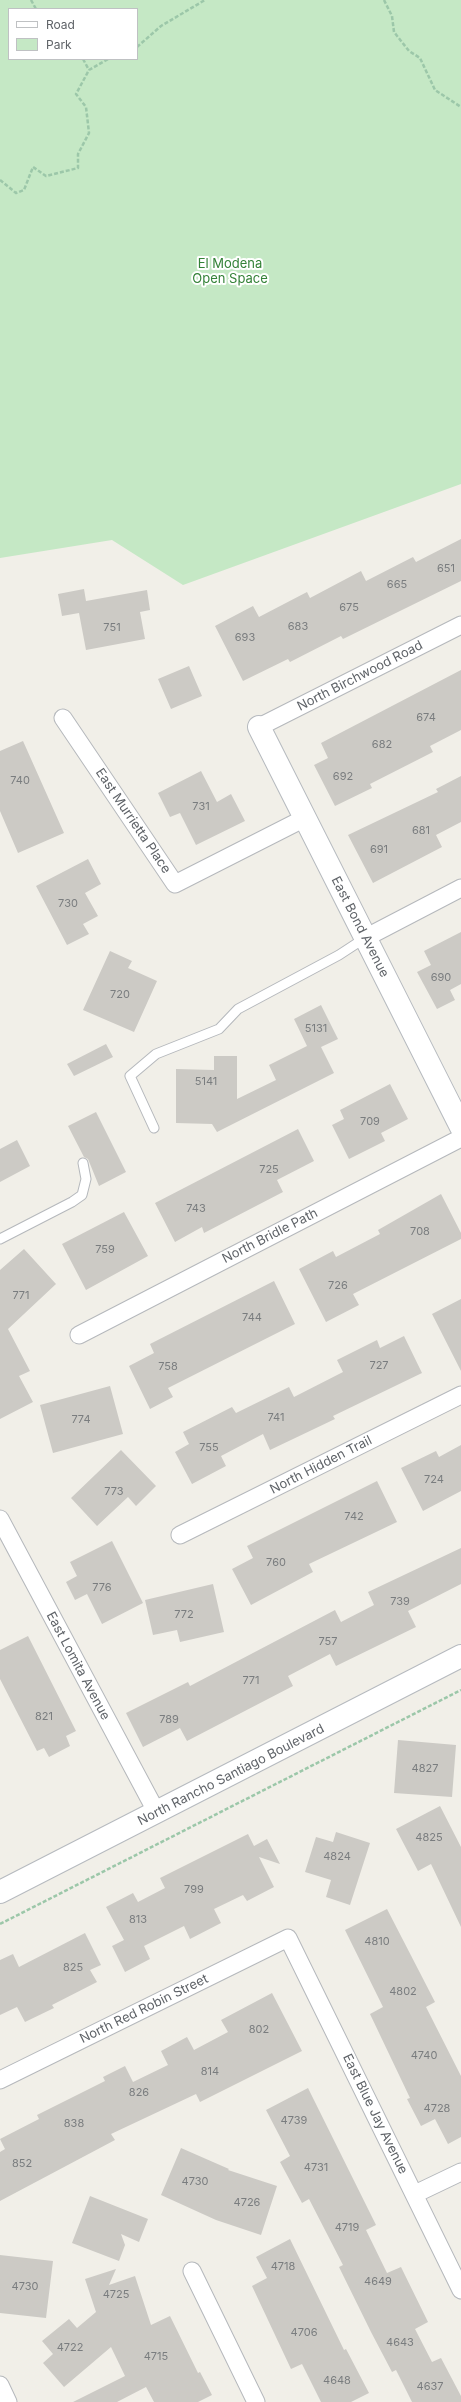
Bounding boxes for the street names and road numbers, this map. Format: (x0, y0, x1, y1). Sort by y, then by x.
street label: North Birchwood Road (295, 638, 425, 714)
street label: East Murrietta Place (92, 766, 174, 876)
street label: East Bond Avenue (328, 874, 392, 980)
street label: North Bridle Path (220, 1205, 320, 1267)
street label: North Hidden Trail (268, 1433, 374, 1497)
street label: East Lomita Avenue (43, 1609, 113, 1723)
street label: North Rancho Santiago Boulevard (135, 1721, 327, 1829)
street label: North Red Robin Street (77, 1971, 211, 2047)
street label: East Blue Jay Avenue (339, 2051, 411, 2177)

